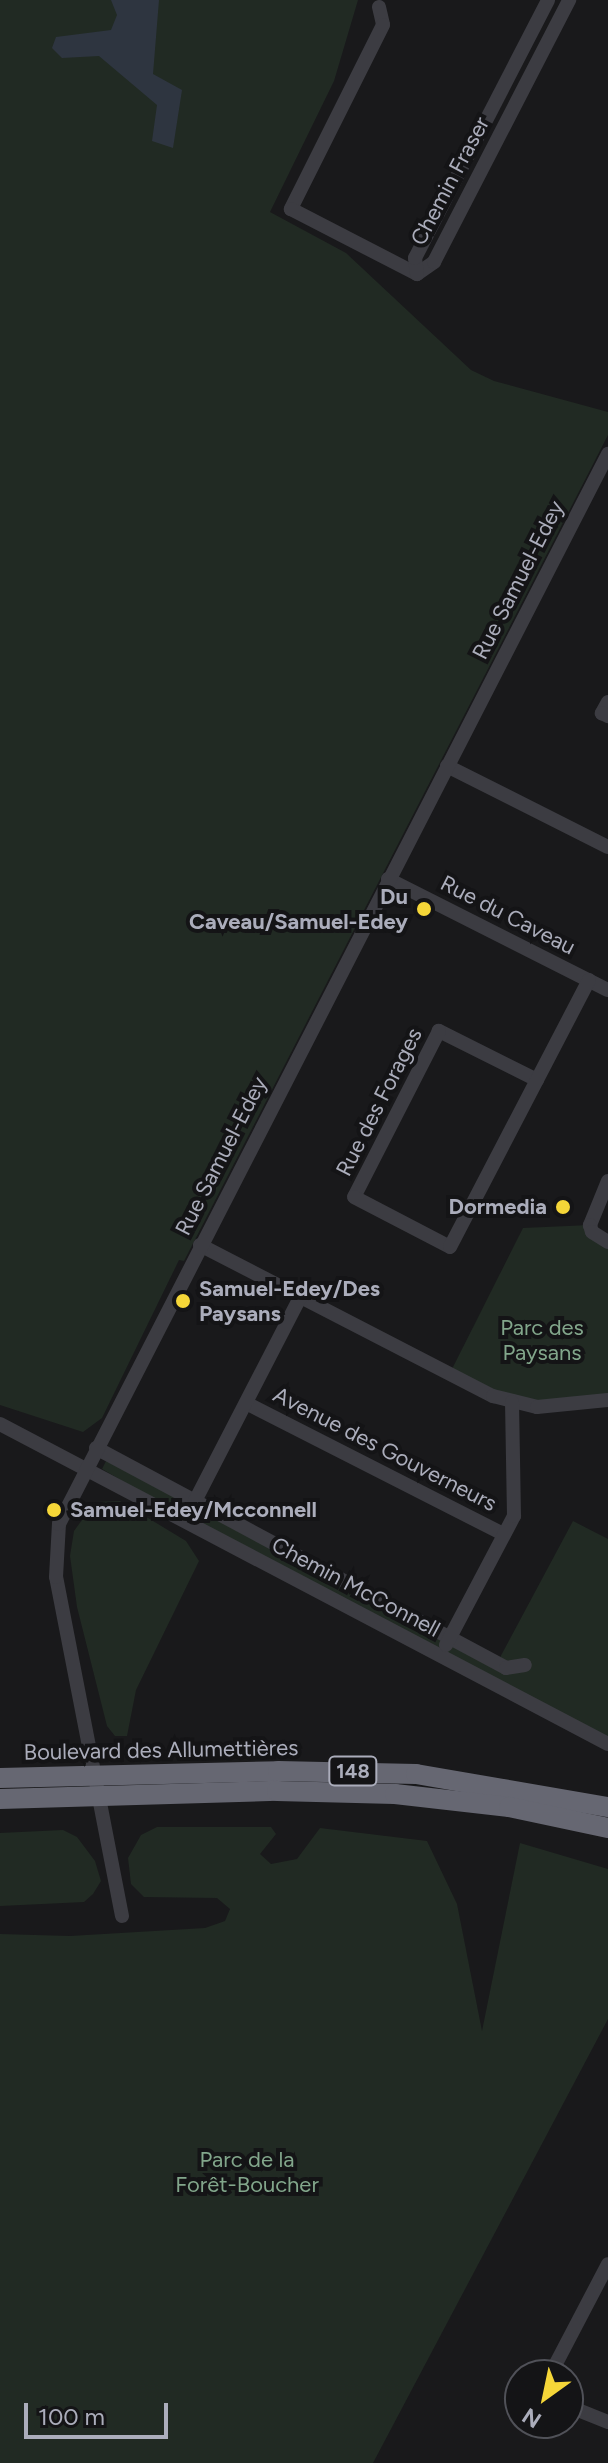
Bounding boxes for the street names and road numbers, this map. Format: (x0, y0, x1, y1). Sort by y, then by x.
street label: Chemin Fraser (405, 112, 495, 250)
street label: Rue Samuel-Edey (467, 496, 569, 664)
street label: Rue du Caveau (436, 870, 580, 960)
street label: Rue des Forages (330, 1024, 428, 1180)
street label: Rue Samuel-Edey (170, 1072, 272, 1240)
street label: Avenue des Gouverneurs (269, 1381, 501, 1517)
street label: Chemin McConnell (267, 1531, 445, 1643)
street label: Boulevard des Allumettières (23, 1734, 299, 1766)
road number: 148 (327, 1755, 379, 1787)

